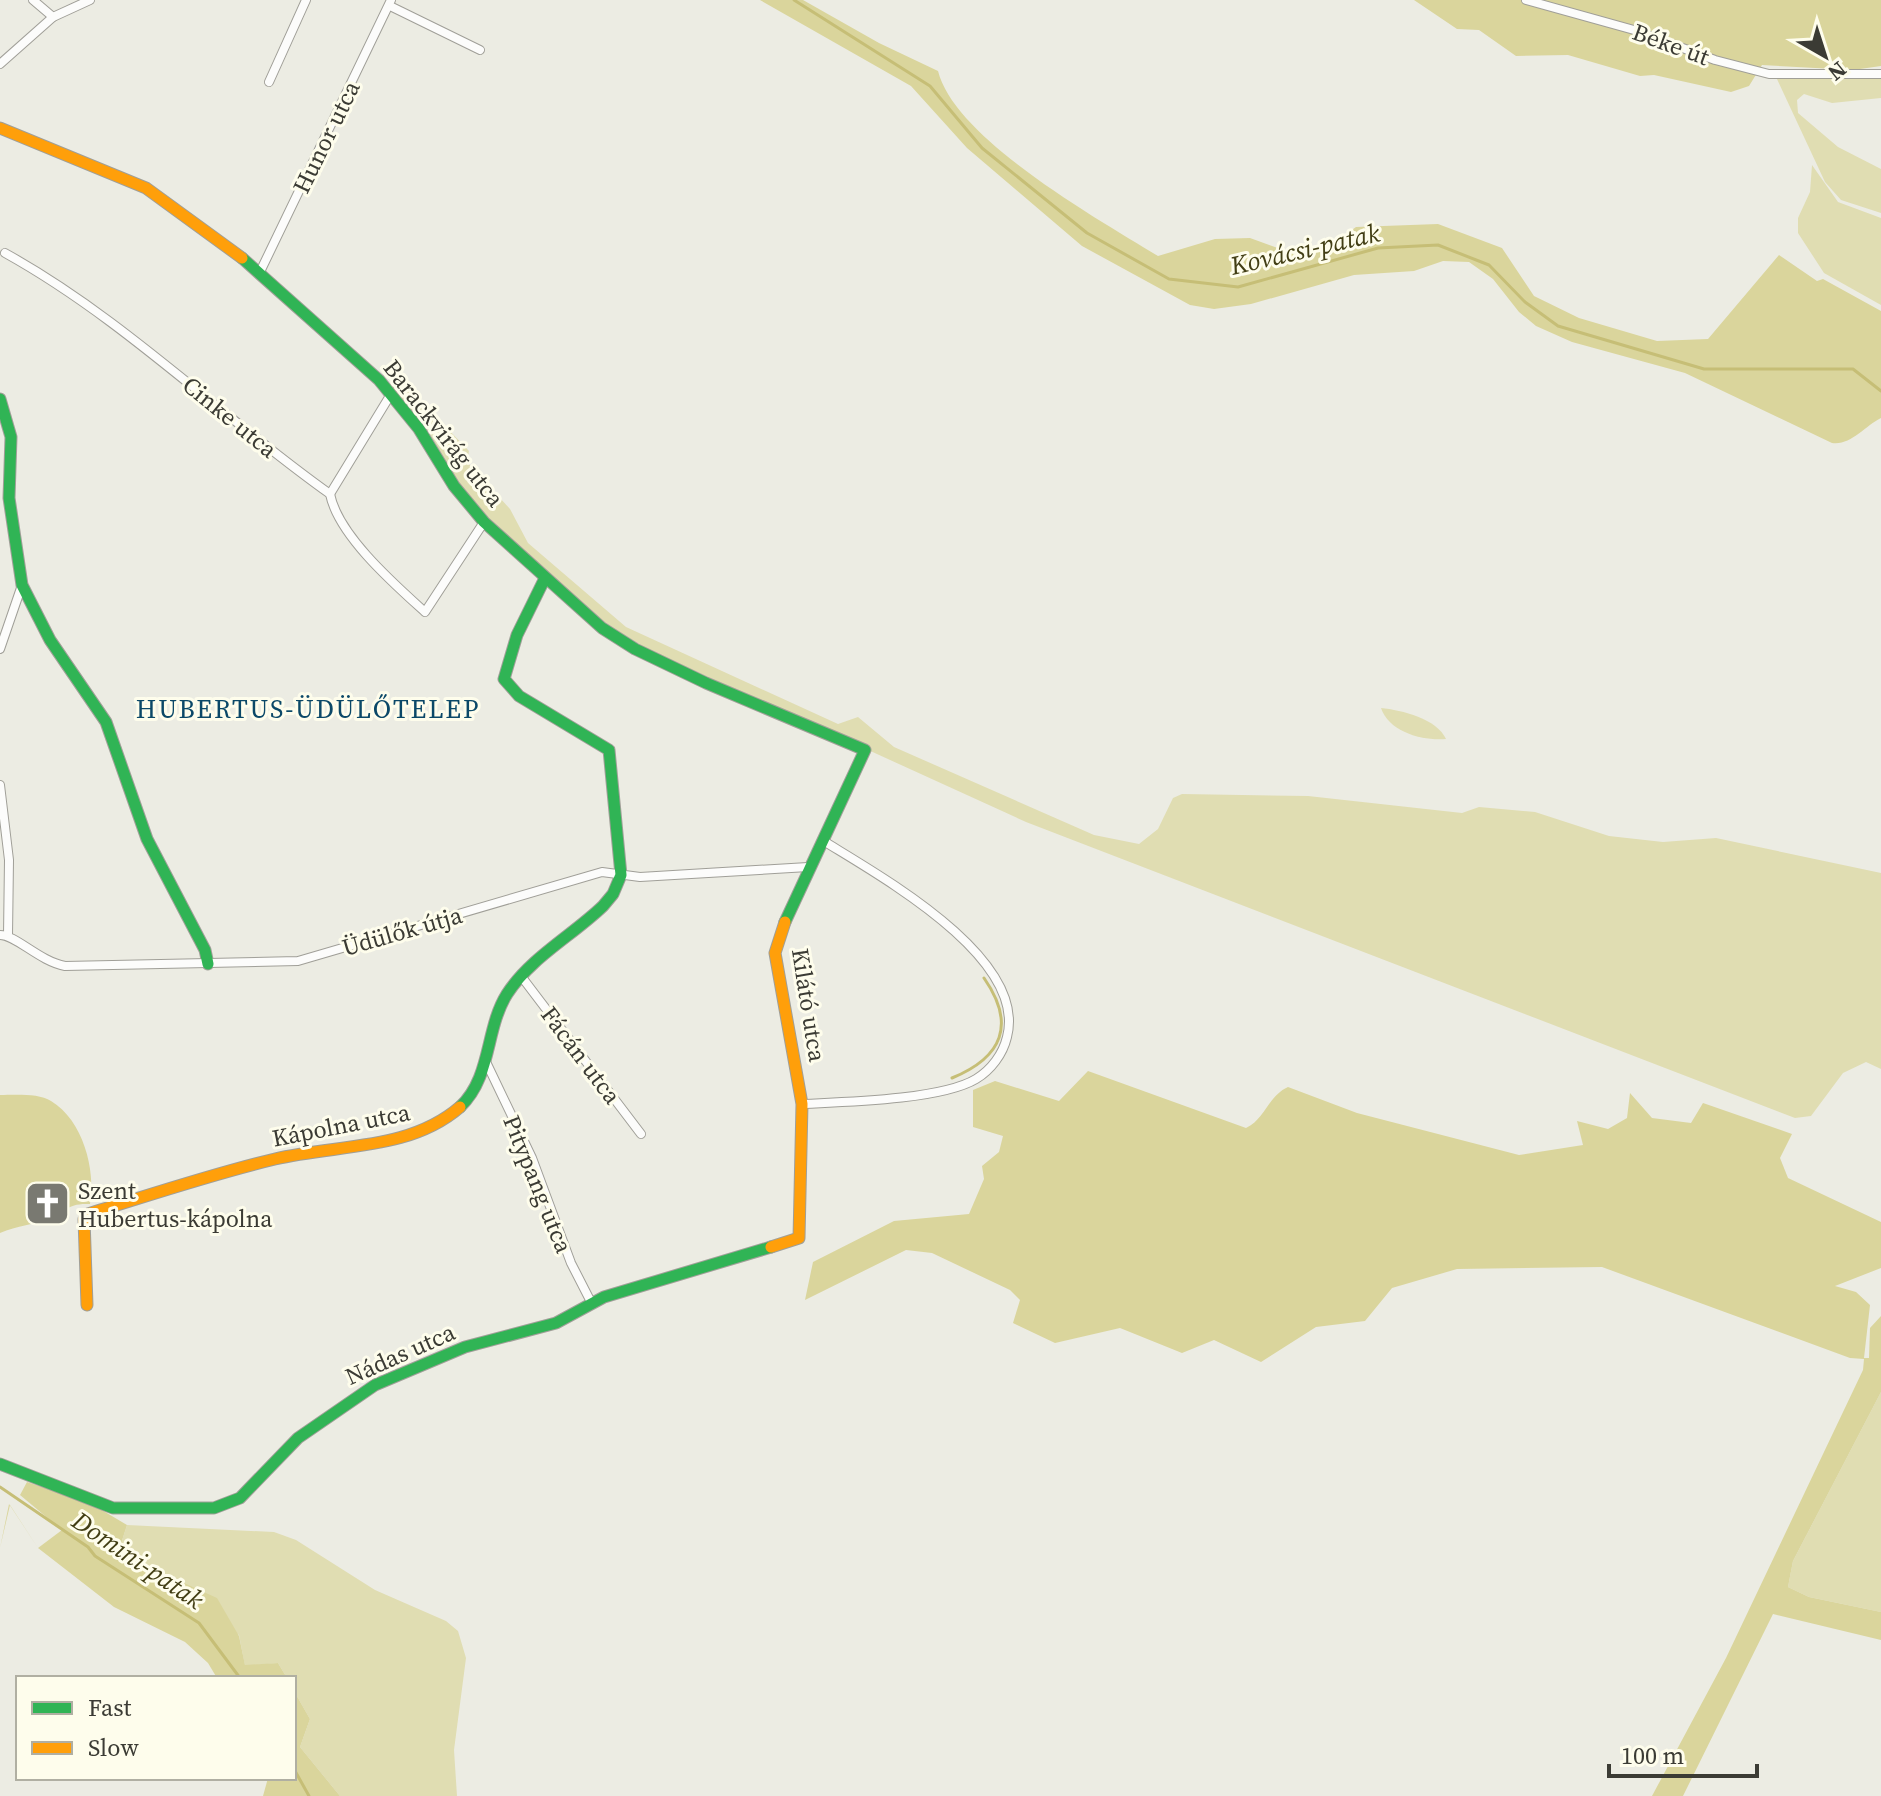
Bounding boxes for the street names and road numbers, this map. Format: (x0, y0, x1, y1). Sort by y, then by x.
street label: Béke út (1628, 15, 1714, 73)
street label: Hunor utca (285, 74, 368, 199)
street label: Barackvirág utca (376, 352, 513, 514)
street label: Cinke utca (176, 369, 285, 466)
street label: Üdülők útja (338, 898, 467, 964)
street label: Kilátó utca (784, 946, 834, 1065)
street label: Fácán utca (533, 999, 629, 1111)
street label: Kápolna utca (269, 1095, 413, 1155)
street label: Pitypang utca (495, 1110, 581, 1259)
street label: Nádas utca (340, 1315, 461, 1393)

